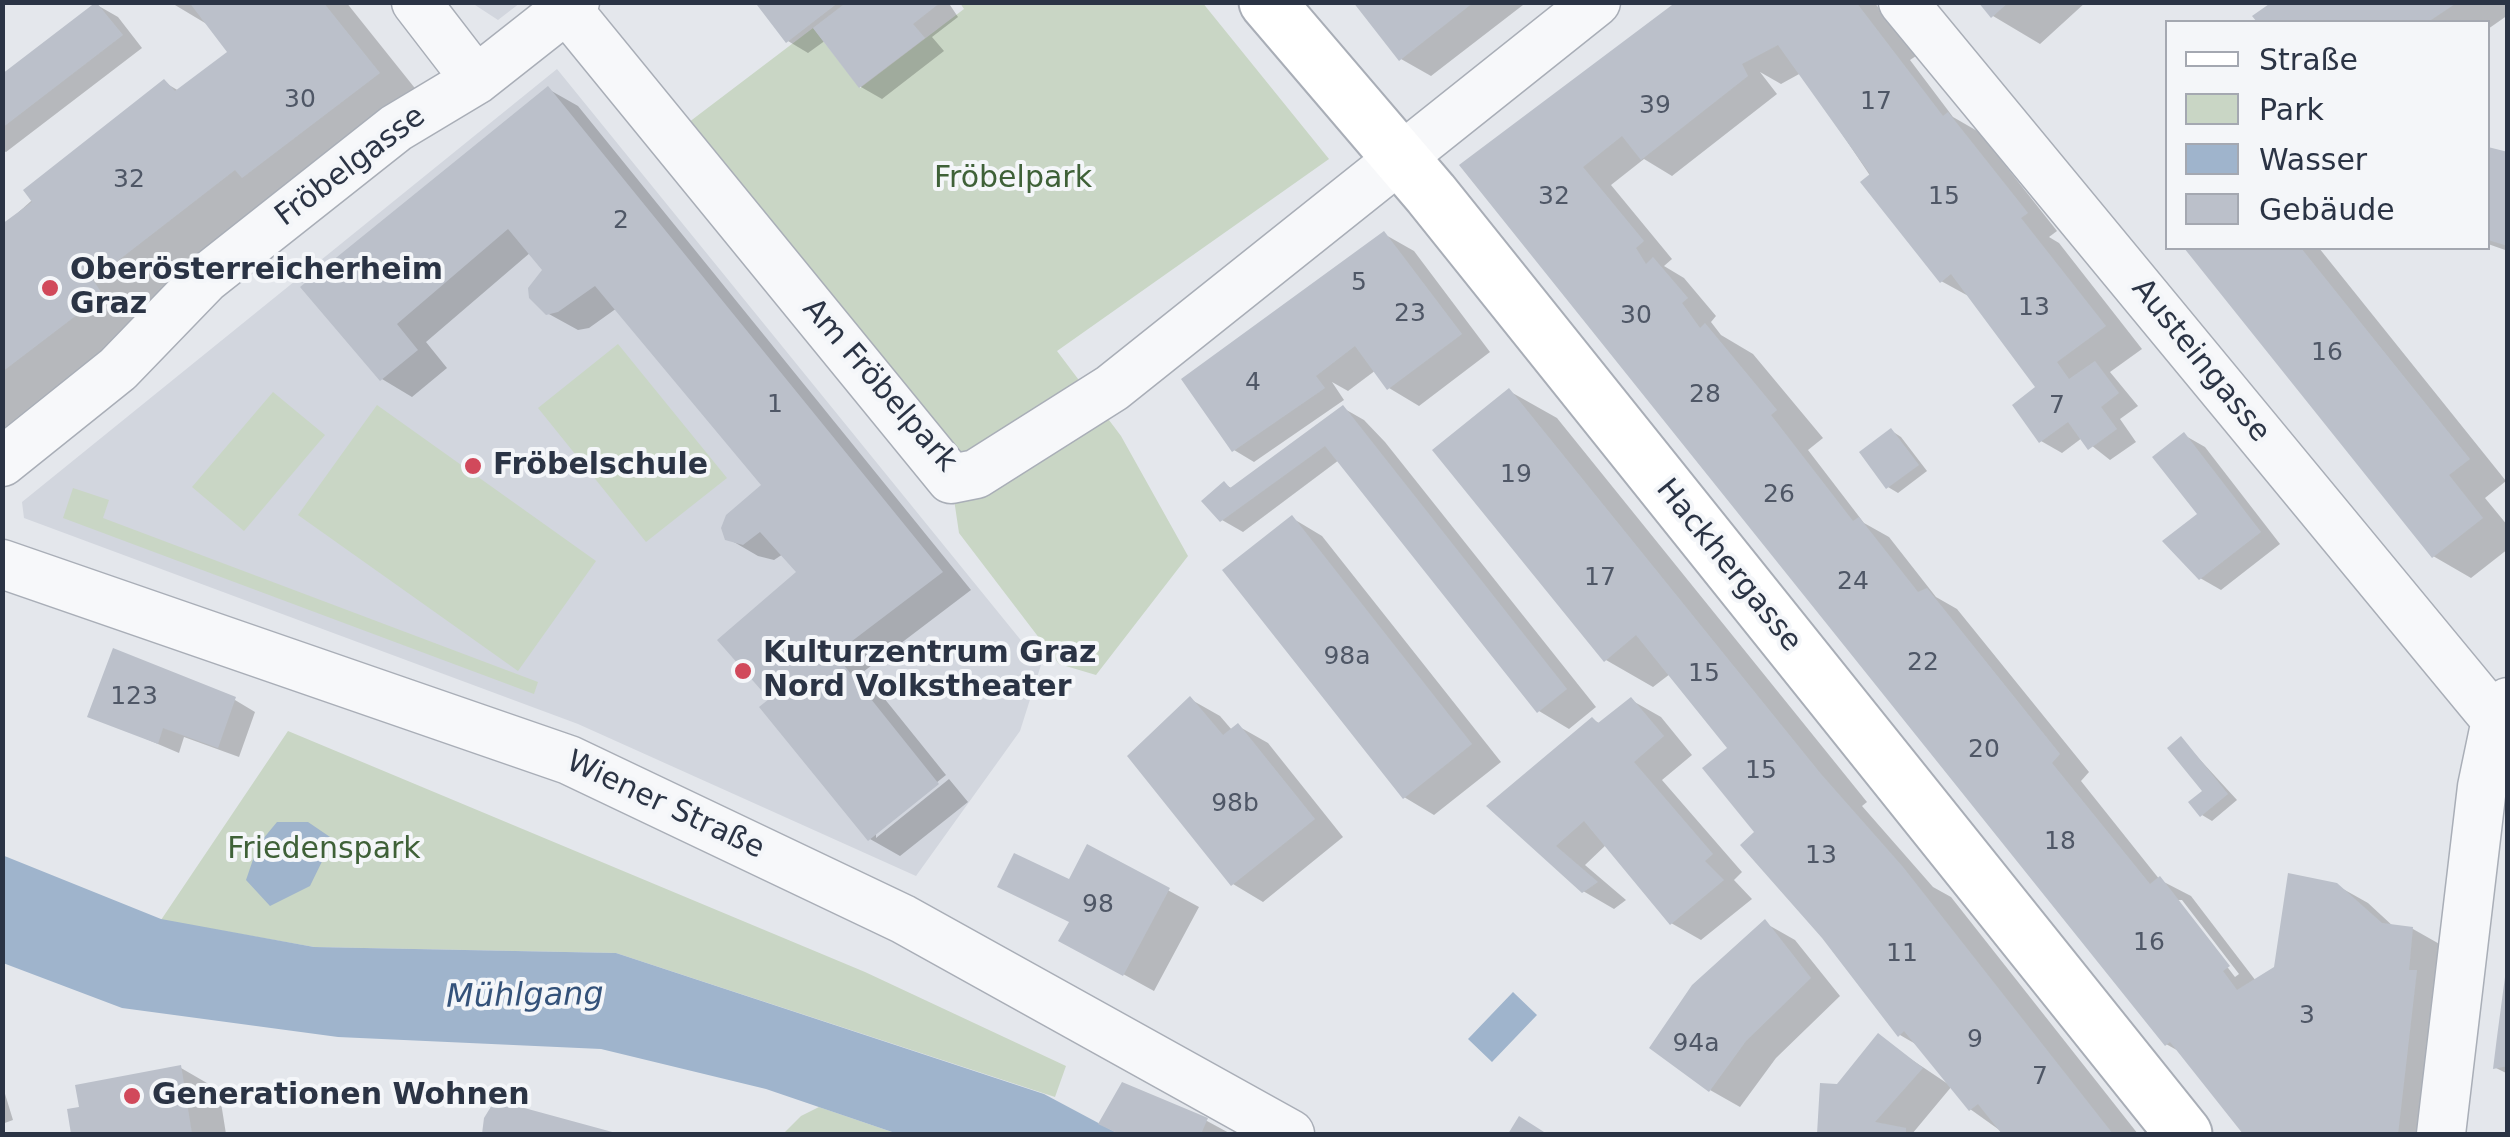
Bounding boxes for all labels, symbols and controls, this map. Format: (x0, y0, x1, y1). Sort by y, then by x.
legend (2165, 20, 2490, 250)
text: Straße (2259, 42, 2358, 77)
house number: 30 (284, 85, 316, 115)
house number: 17 (1860, 87, 1892, 117)
house number: 39 (1639, 91, 1671, 121)
text: Park (2259, 92, 2324, 127)
street label: Fröbelgasse (269, 99, 433, 235)
text: Wasser (2259, 142, 2367, 177)
park label: Fröbelpark (934, 161, 1092, 197)
house number: 32 (113, 165, 145, 195)
house number: 32 (1538, 182, 1570, 212)
house number: 15 (1928, 182, 1960, 212)
text: Gebäude (2259, 192, 2395, 227)
house number: 2 (613, 206, 629, 236)
place label: Oberösterreicherheim Graz (70, 253, 443, 324)
house number: 5 (1351, 268, 1367, 298)
street label: Austeingasse (2123, 272, 2277, 450)
marker: Oberösterreicherheim Graz (39, 277, 61, 299)
street label: Am Fröbelpark (794, 292, 964, 480)
house number: 13 (2018, 293, 2050, 323)
house number: 23 (1394, 299, 1426, 329)
house number: 30 (1620, 301, 1652, 331)
house number: 16 (2311, 338, 2343, 368)
house number: 4 (1245, 368, 1261, 398)
house number: 28 (1689, 380, 1721, 410)
house number: 1 (767, 390, 783, 420)
house number: 7 (2049, 391, 2065, 421)
place label: Fröbelschule (493, 448, 708, 484)
marker: Fröbelschule (462, 455, 484, 477)
house number: 19 (1500, 460, 1532, 490)
street label: Hackhergasse (1648, 473, 1808, 659)
house number: 26 (1763, 480, 1795, 510)
house number: 17 (1584, 563, 1616, 593)
house number: 24 (1837, 567, 1869, 597)
place label: Kulturzentrum Graz Nord Volkstheater (763, 636, 1096, 706)
house number: 98a (1323, 642, 1371, 672)
house number: 22 (1907, 648, 1939, 678)
house number: 15 (1688, 659, 1720, 689)
marker: Kulturzentrum Graz Nord Volkstheater (732, 660, 754, 682)
house number: 123 (110, 682, 158, 712)
house number: 20 (1968, 735, 2000, 765)
street label: Wiener Straße (560, 744, 770, 868)
house number: 15 (1745, 756, 1777, 786)
house number: 98b (1211, 789, 1259, 819)
house number: 18 (2044, 827, 2076, 857)
park label: Friedenspark (227, 832, 421, 868)
house number: 13 (1805, 841, 1837, 871)
house number: 98 (1082, 890, 1114, 920)
house number: 16 (2133, 928, 2165, 958)
house number: 11 (1886, 939, 1918, 969)
water label: Mühlgang (446, 976, 604, 1018)
house number: 3 (2299, 1001, 2315, 1031)
house number: 9 (1967, 1025, 1983, 1055)
house number: 94a (1672, 1029, 1720, 1059)
house number: 7 (2032, 1062, 2048, 1092)
place label: Generationen Wohnen (152, 1078, 530, 1114)
marker: Generationen Wohnen (121, 1085, 143, 1107)

